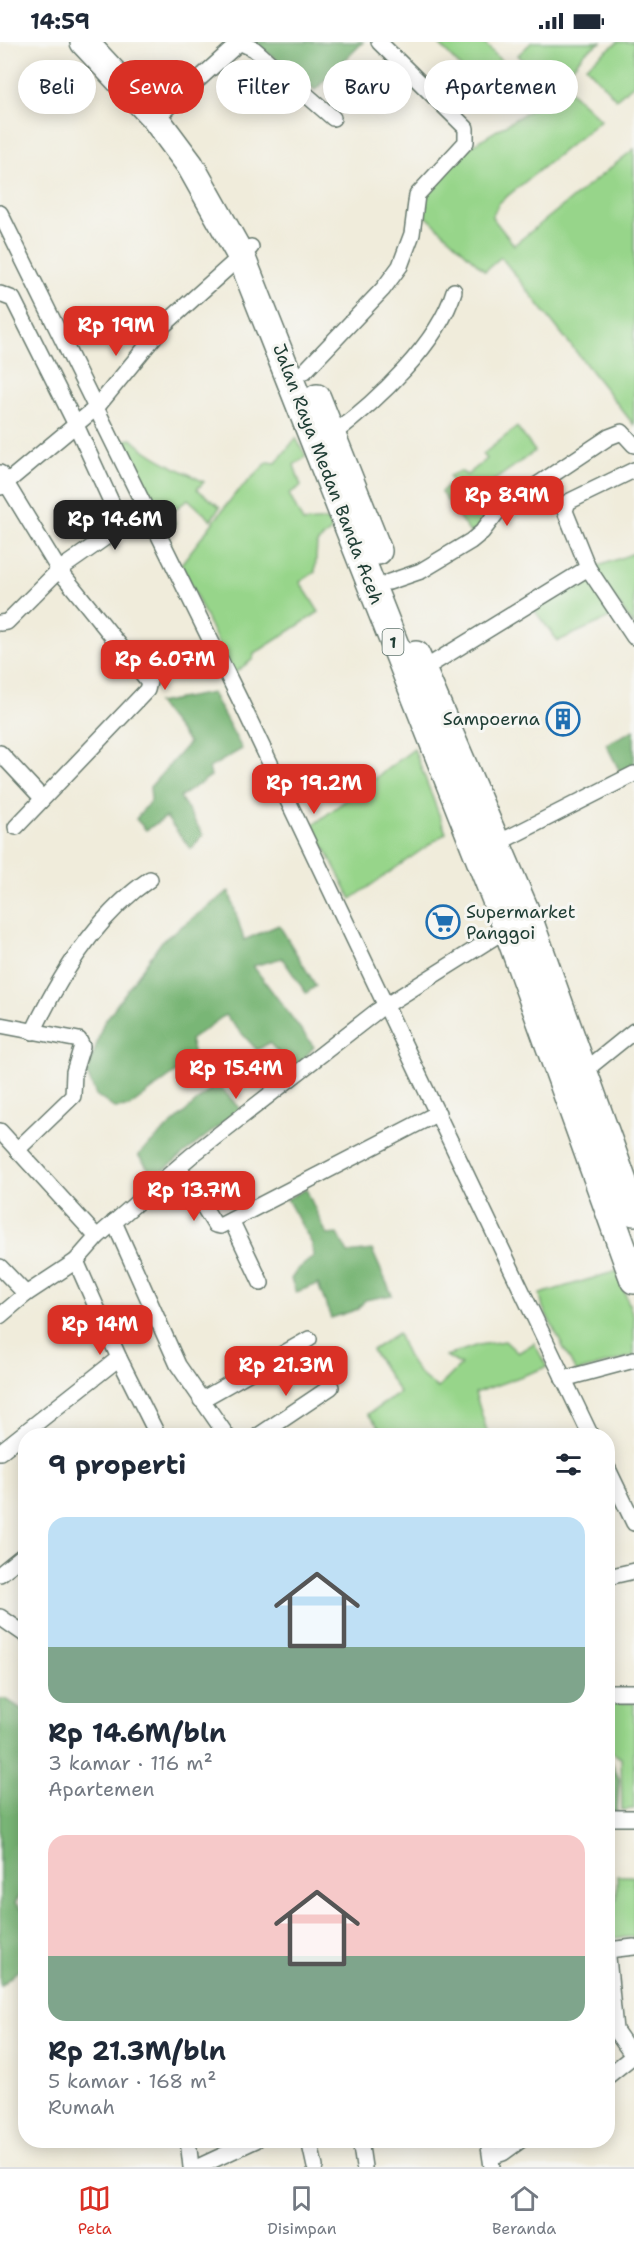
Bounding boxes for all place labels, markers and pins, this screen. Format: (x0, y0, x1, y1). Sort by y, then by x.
pin: Rp 19M (67, 306, 165, 357)
pin: Rp 8.9M (452, 476, 562, 527)
pin: Rp 14.6M (53, 500, 177, 551)
pin: Rp 6.07M (103, 640, 227, 691)
building icon: Sampoerna (545, 701, 581, 737)
place label: Sampoerna (443, 707, 540, 731)
pin: Rp 19.2M (252, 764, 376, 815)
place label: Supermarket Panggoi (466, 900, 576, 945)
supermarket icon: Supermarket Panggoi (425, 904, 461, 940)
pin: Rp 15.4M (174, 1049, 298, 1100)
pin: Rp 13.7M (132, 1171, 256, 1222)
pin: Rp 14M (51, 1305, 149, 1356)
pin: Rp 21.3M (224, 1346, 348, 1397)

